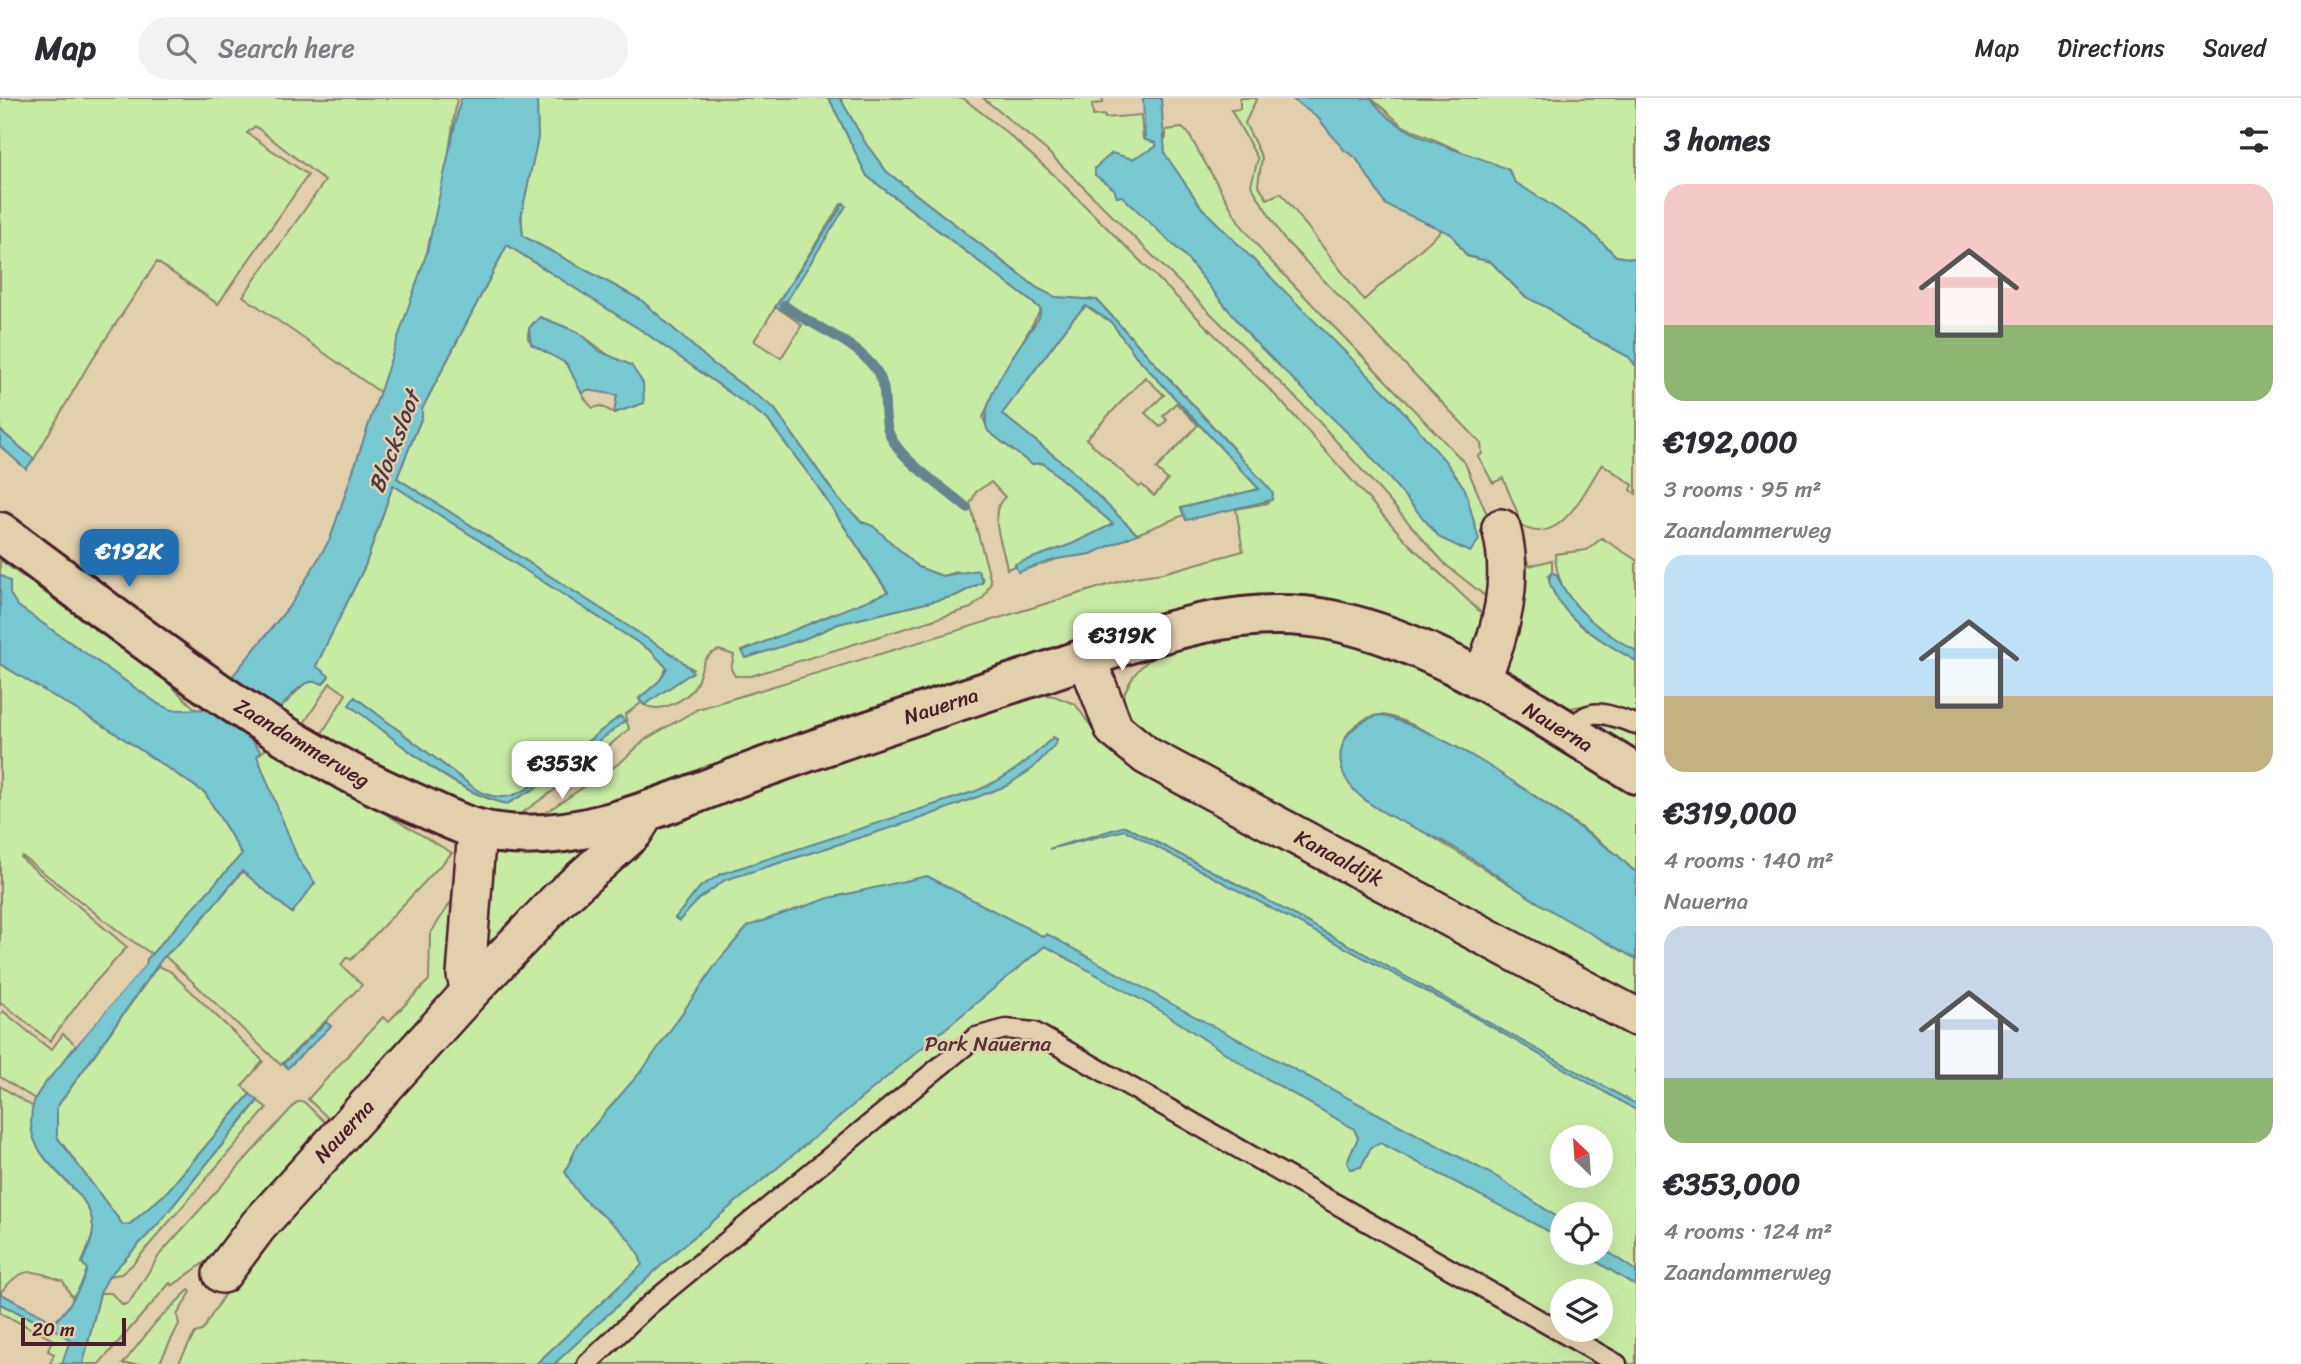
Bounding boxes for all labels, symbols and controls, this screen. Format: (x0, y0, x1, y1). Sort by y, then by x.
search box (138, 17, 628, 80)
text: Map (35, 19, 96, 77)
text: Search here (218, 25, 355, 71)
text: Map (1975, 27, 2019, 69)
text: Directions (2057, 27, 2165, 69)
text: Saved (2203, 27, 2266, 69)
icon: search (162, 29, 200, 67)
text: 3 homes (1664, 113, 1770, 167)
icon: filters (2235, 121, 2273, 159)
icon: home (1906, 230, 2032, 356)
water label: Blocksloot (356, 382, 434, 499)
text: €192,000 (1664, 415, 1797, 469)
text: 3 rooms · 95 m² (1664, 469, 1821, 510)
text: Zaandammerweg (1664, 510, 1832, 551)
pin: €192K (80, 530, 178, 589)
text: €192K (96, 531, 162, 572)
icon: home (1906, 601, 2032, 727)
pin: €319K (1073, 614, 1171, 673)
text: €319K (1089, 615, 1155, 656)
street label: Nauerna (899, 676, 984, 736)
street label: Zaandammerweg (227, 687, 378, 799)
street label: Nauerna (1515, 691, 1601, 763)
pin: €353K (513, 742, 611, 801)
text: €353K (528, 743, 596, 784)
text: €319,000 (1664, 786, 1797, 840)
street label: Kanaaldijk (1287, 819, 1391, 897)
text: 4 rooms · 140 m² (1664, 840, 1834, 881)
text: Nauerna (1664, 881, 1748, 922)
icon: home (1906, 972, 2032, 1098)
park label: Park Nauerna (925, 1025, 1052, 1063)
street label: Nauerna (304, 1090, 384, 1172)
north arrow (1550, 1125, 1614, 1188)
map controls (1550, 1125, 1613, 1342)
text: €353,000 (1664, 1157, 1800, 1211)
button: locate (1550, 1202, 1613, 1265)
text: 4 rooms · 124 m² (1664, 1211, 1833, 1252)
text: Zaandammerweg (1664, 1252, 1832, 1293)
button: layers (1550, 1279, 1613, 1342)
text: 20 m (32, 1313, 75, 1346)
scale bar (21, 1315, 126, 1347)

